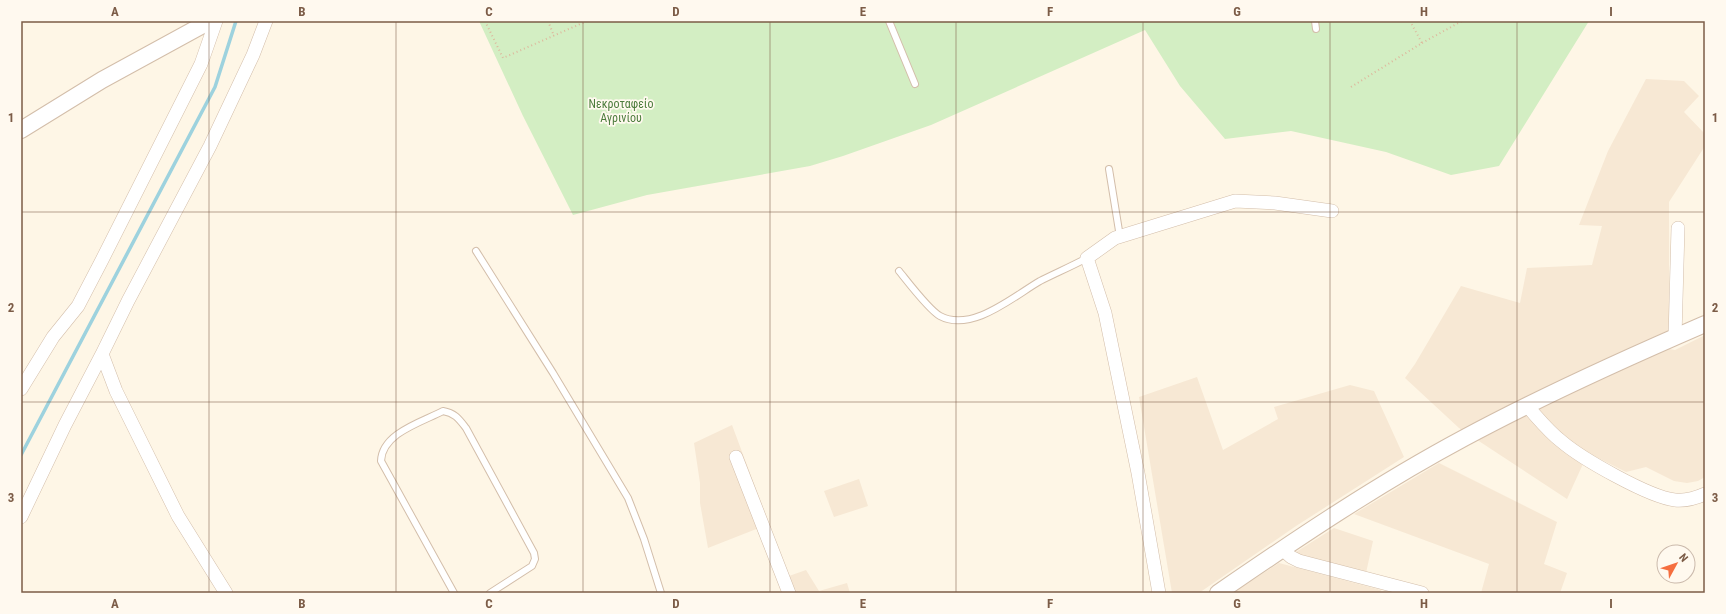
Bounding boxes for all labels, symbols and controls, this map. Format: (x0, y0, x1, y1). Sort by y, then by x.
text: A (111, 4, 119, 19)
text: B (298, 4, 306, 19)
text: C (485, 4, 493, 19)
text: D (672, 4, 680, 19)
text: E (860, 4, 867, 19)
text: F (1047, 4, 1053, 19)
text: G (1233, 4, 1241, 19)
text: H (1420, 4, 1428, 19)
text: I (1609, 4, 1613, 19)
park label: Νεκροταφείο Αγρινίου (589, 97, 653, 125)
text: 1 (8, 110, 14, 125)
text: 1 (1712, 110, 1718, 125)
text: 2 (8, 300, 15, 315)
text: 2 (1712, 300, 1719, 315)
text: 3 (8, 490, 14, 505)
text: 3 (1712, 490, 1718, 505)
north arrow (1656, 544, 1696, 584)
text: N (1676, 551, 1691, 565)
text: A (111, 596, 119, 611)
text: B (298, 596, 306, 611)
text: C (485, 596, 493, 611)
text: D (672, 596, 680, 611)
text: E (860, 596, 867, 611)
text: F (1047, 596, 1053, 611)
text: G (1233, 596, 1241, 611)
text: H (1420, 596, 1428, 611)
text: I (1609, 596, 1613, 611)

